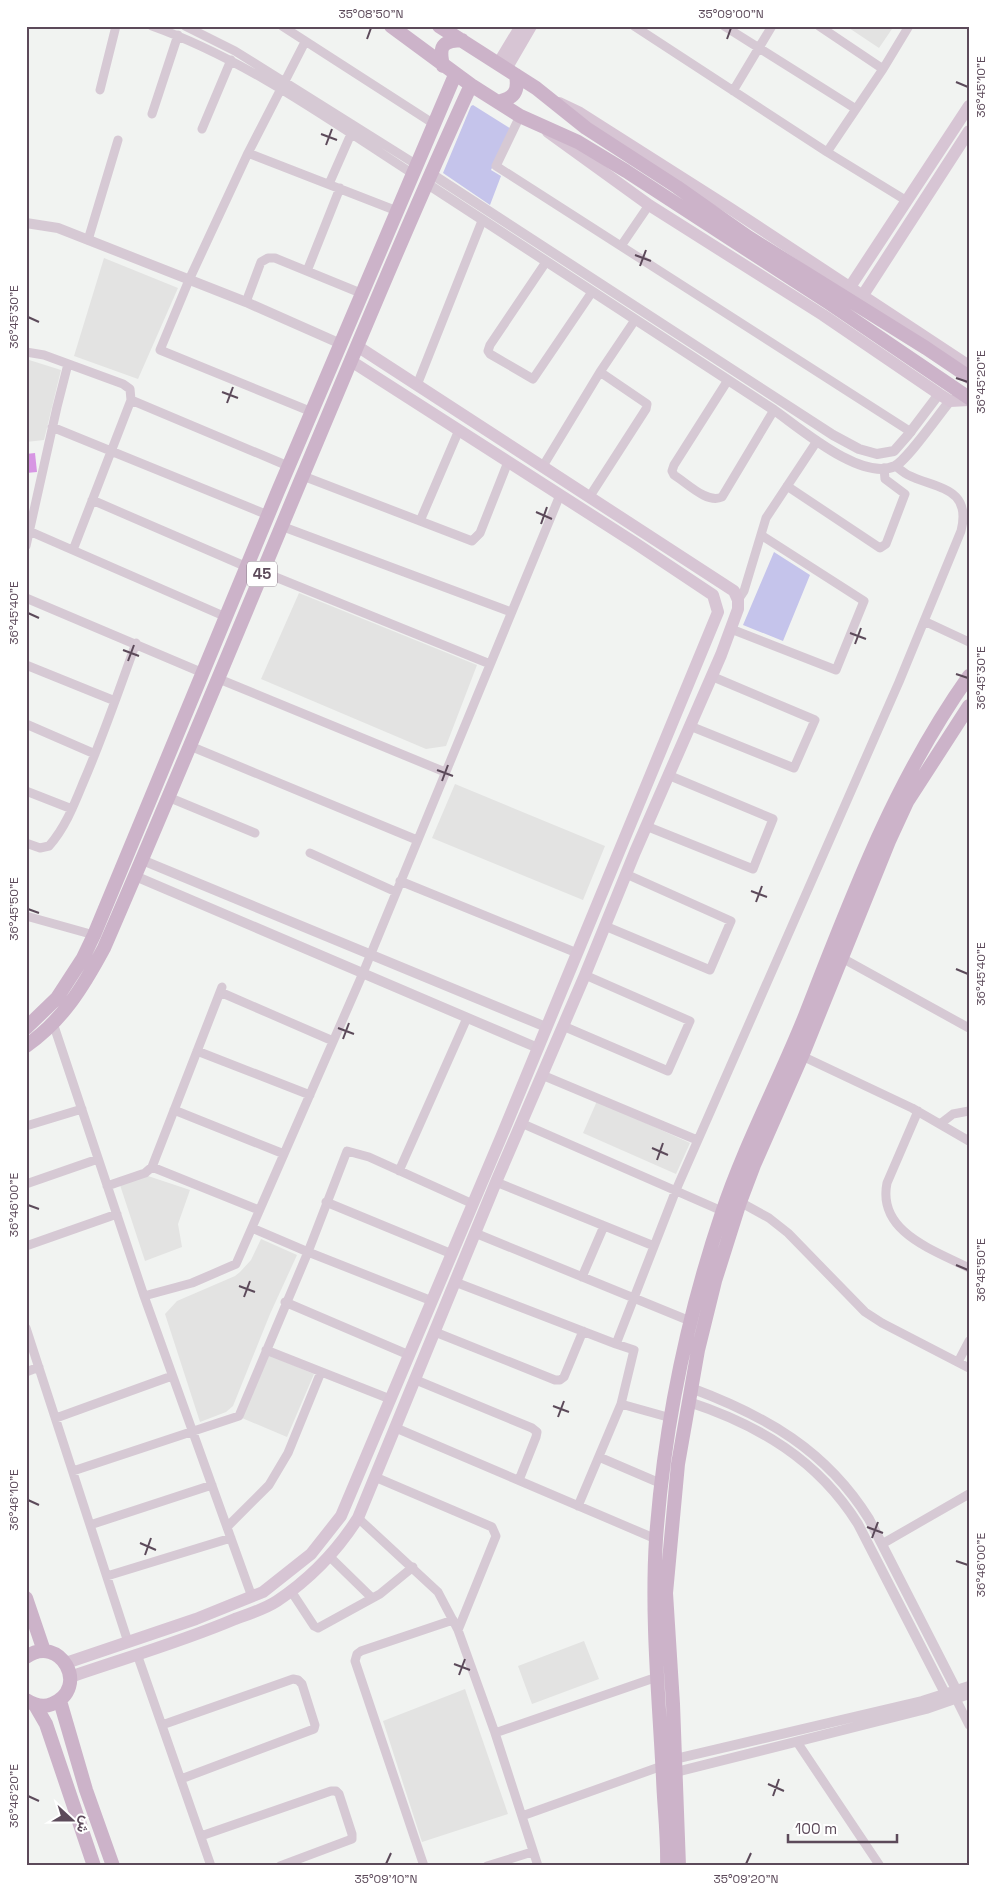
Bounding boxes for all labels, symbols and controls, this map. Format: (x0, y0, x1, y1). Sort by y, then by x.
text: 35°08'50"N (338, 6, 404, 22)
text: 35°09'00"N (698, 6, 764, 22)
text: 36°45'10"E (973, 56, 989, 118)
text: 36°45'30"E (6, 285, 22, 349)
text: 36°45'20"E (973, 350, 989, 414)
road number: 45 (247, 562, 277, 586)
text: 36°45'40"E (6, 581, 22, 645)
text: 36°45'30"E (973, 646, 989, 710)
text: 36°45'50"E (6, 877, 22, 941)
text: 36°45'40"E (973, 942, 989, 1006)
text: 36°46'00"E (6, 1173, 22, 1237)
text: 36°45'50"E (973, 1238, 989, 1302)
text: 36°46'10"E (6, 1469, 22, 1531)
text: 36°46'00"E (973, 1533, 989, 1597)
text: 36°46'20"E (6, 1764, 22, 1828)
north arrow (48, 1794, 98, 1844)
scale bar (788, 1812, 896, 1844)
text: ش (73, 1814, 96, 1836)
text: 100 m (795, 1819, 837, 1838)
text: 35°09'10"N (355, 1871, 417, 1887)
text: 35°09'20"N (713, 1871, 779, 1887)

